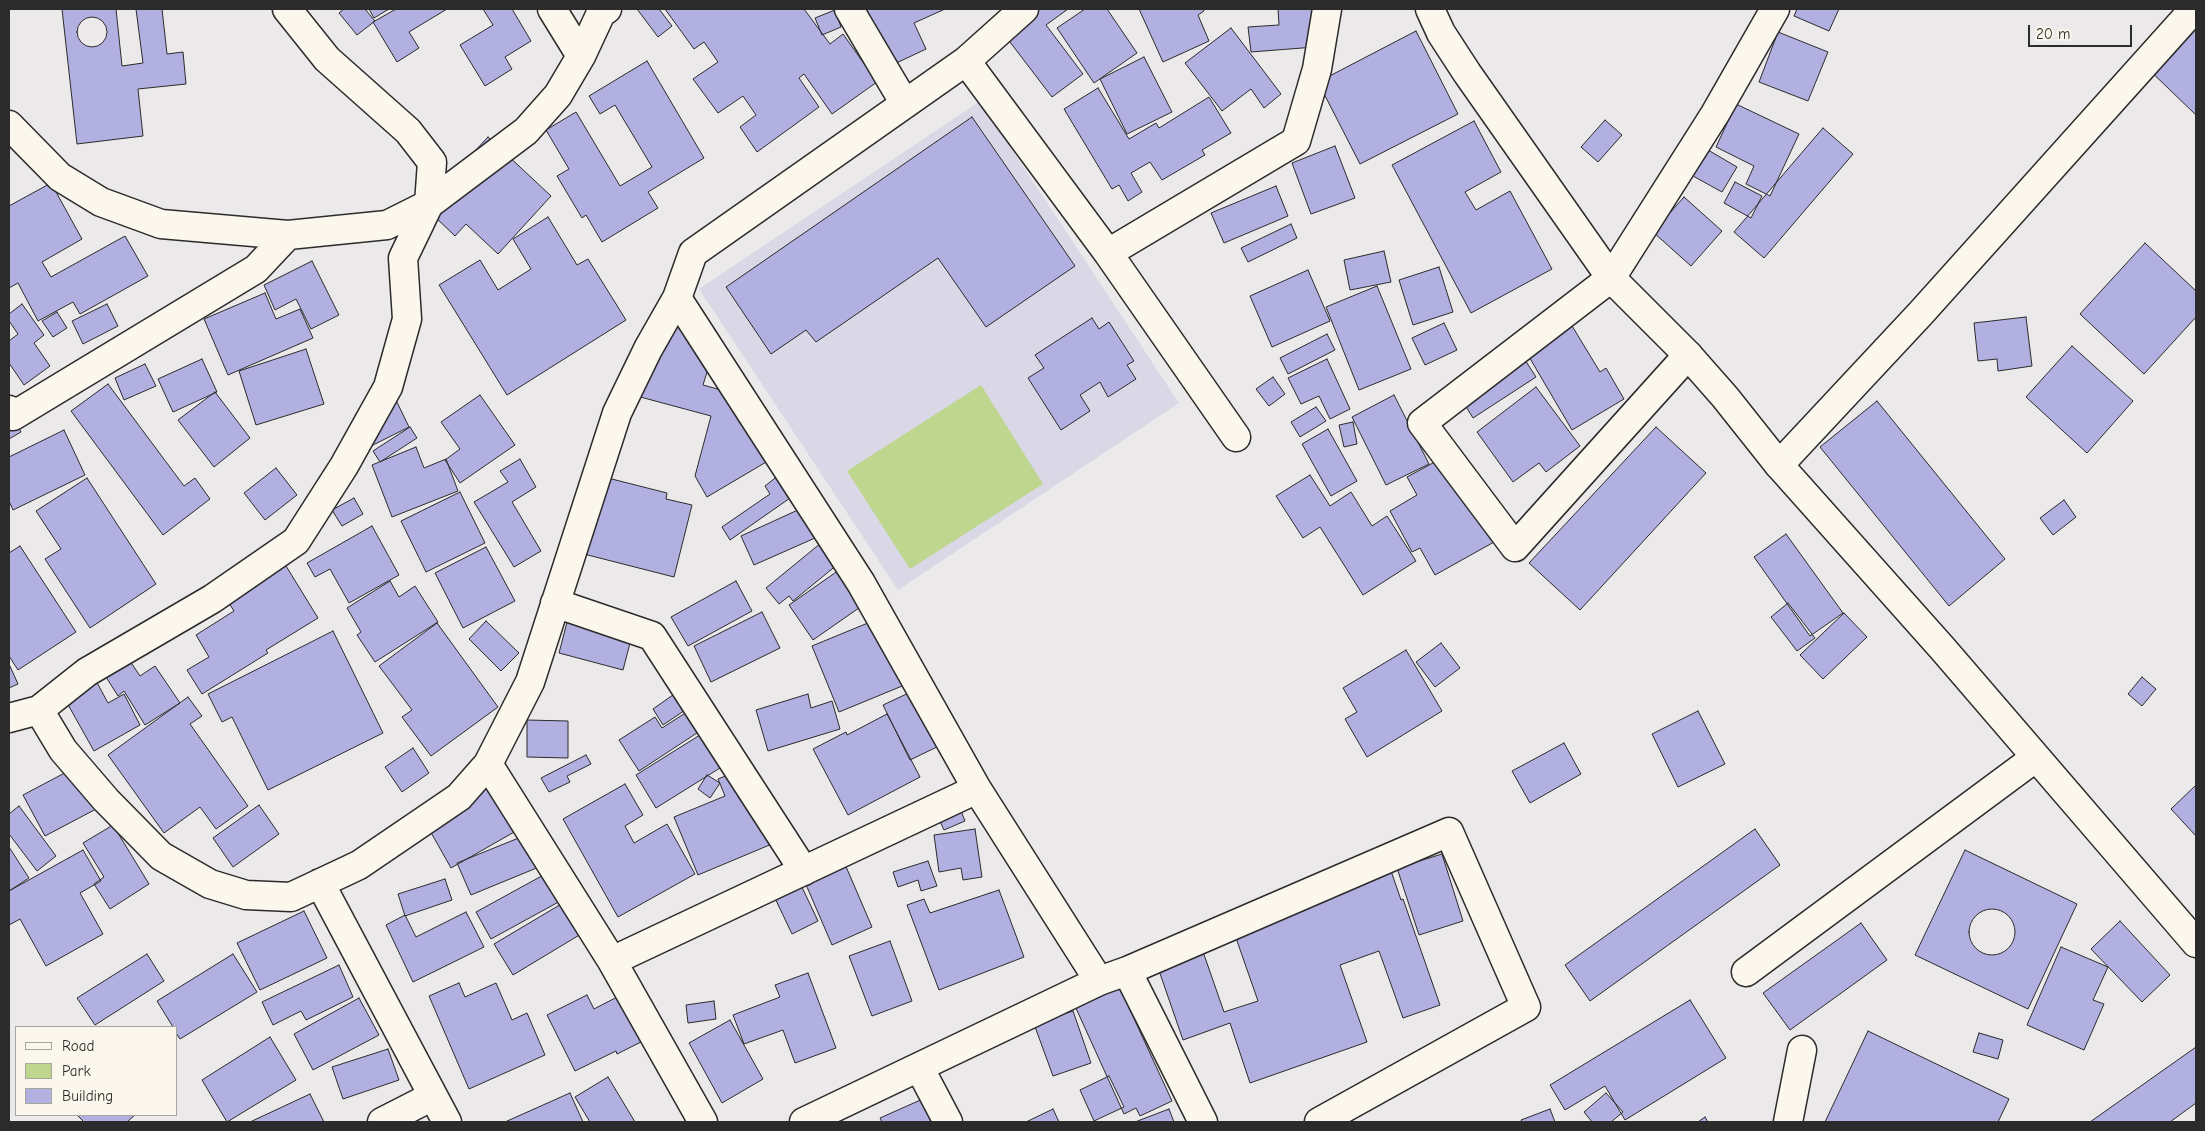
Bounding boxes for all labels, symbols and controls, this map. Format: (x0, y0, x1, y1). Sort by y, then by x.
scale bar (2030, 15, 2134, 47)
text: 20 m (2036, 25, 2070, 43)
legend (15, 1026, 178, 1116)
text: Road (62, 1037, 94, 1055)
text: Park (62, 1062, 91, 1080)
text: Building (62, 1087, 113, 1105)

